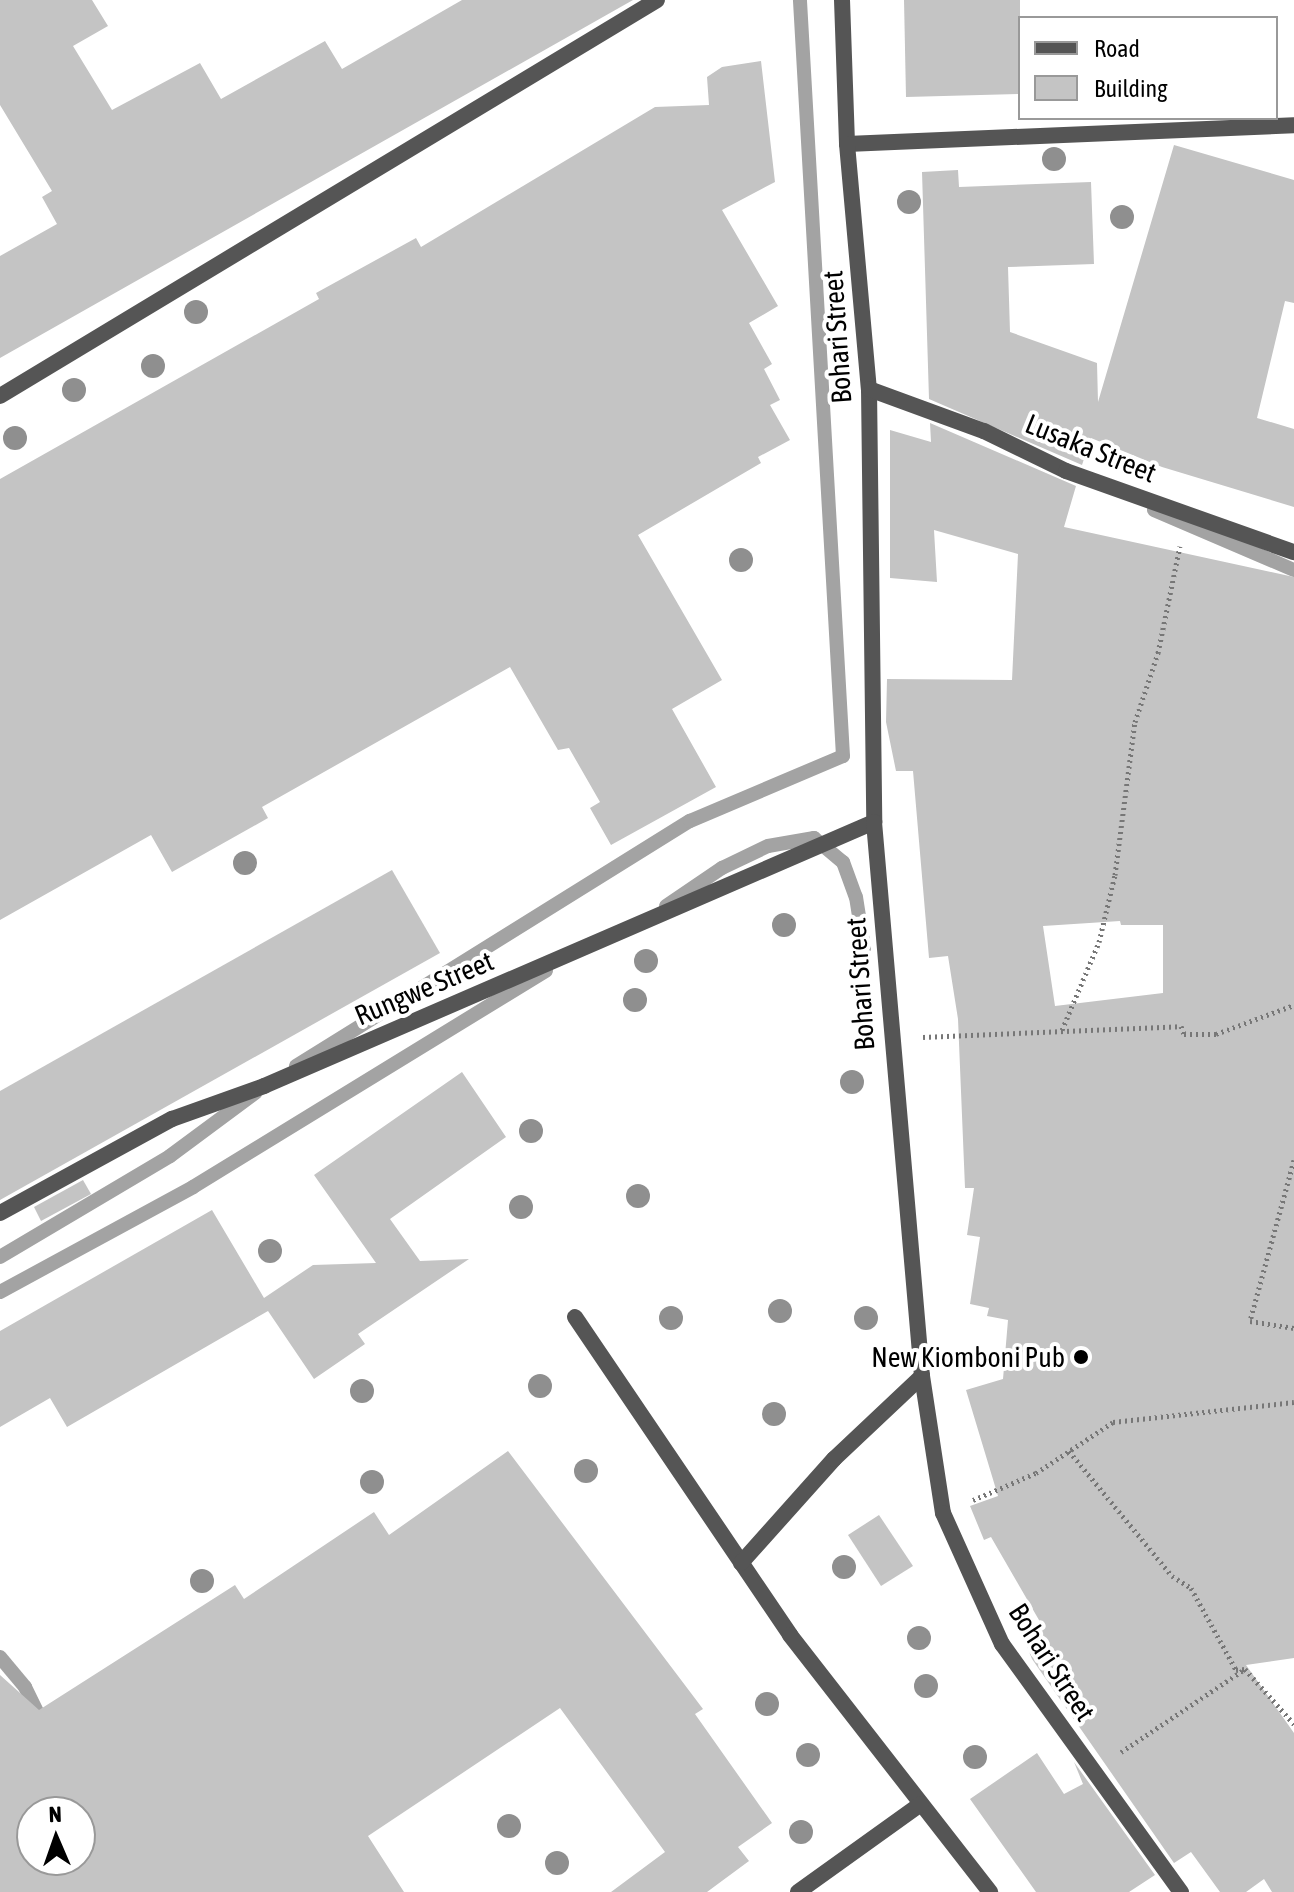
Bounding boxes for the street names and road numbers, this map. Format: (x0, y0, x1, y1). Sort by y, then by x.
street label: Bohari Street (816, 269, 858, 405)
street label: Lusaka Street (1021, 407, 1161, 489)
street label: Bohari Street (839, 916, 881, 1052)
street label: Rungwe Street (350, 944, 498, 1032)
street label: Bohari Street (1002, 1597, 1102, 1727)

